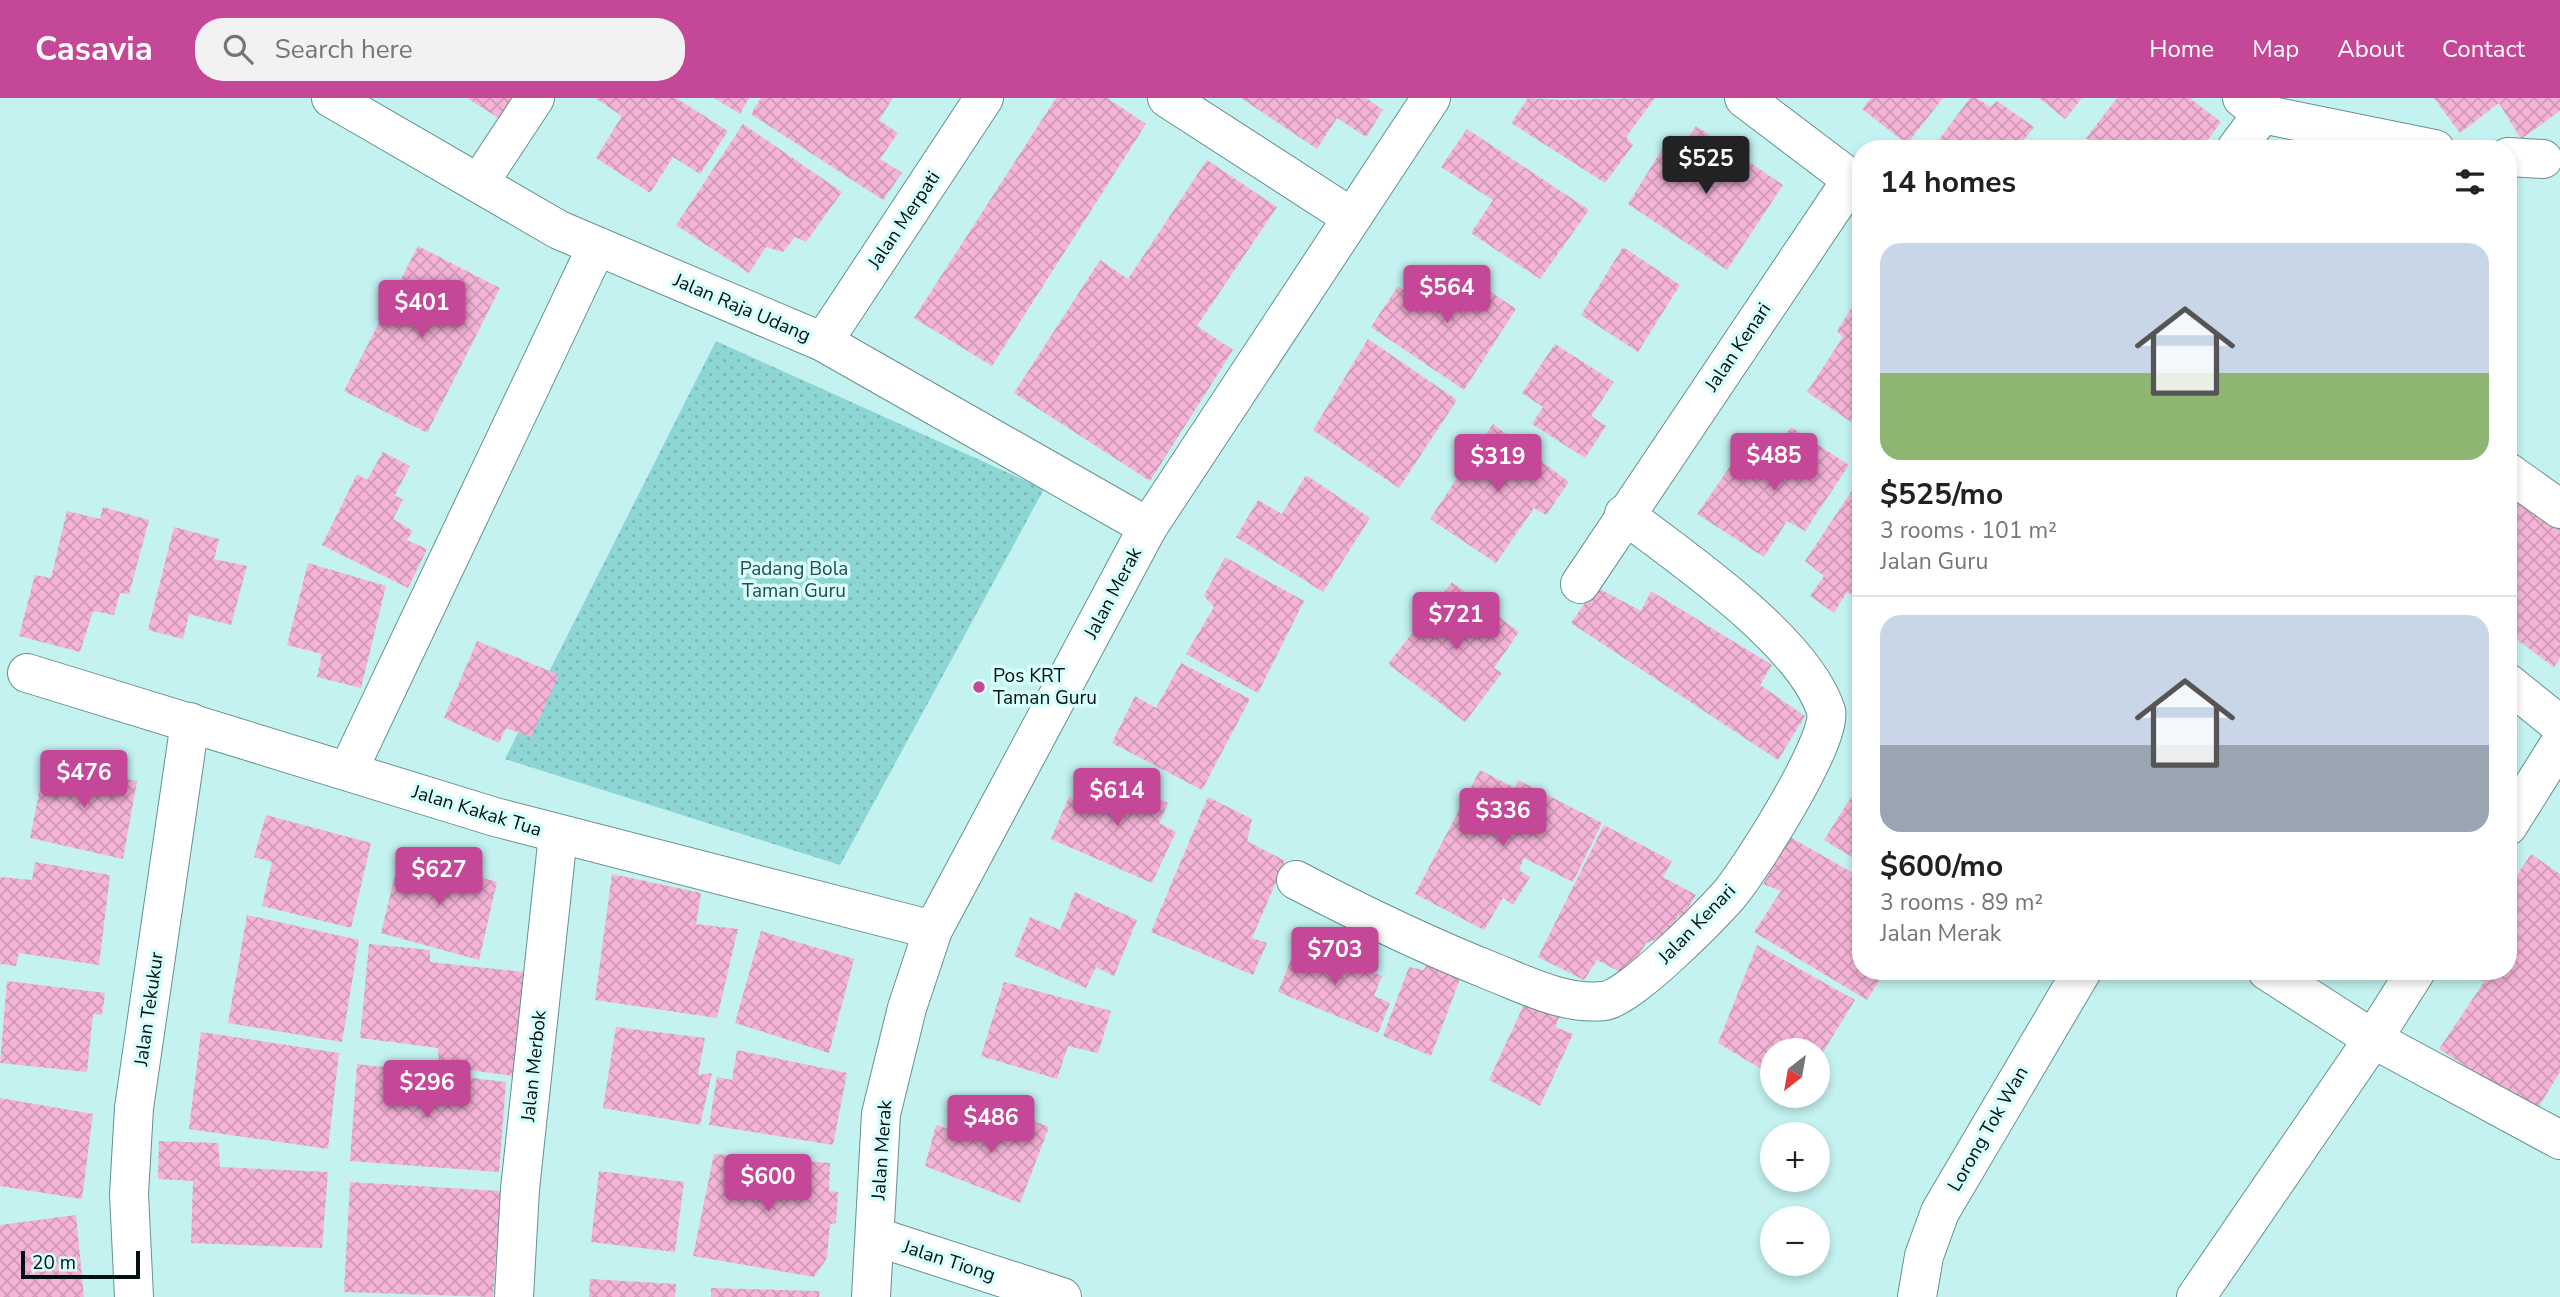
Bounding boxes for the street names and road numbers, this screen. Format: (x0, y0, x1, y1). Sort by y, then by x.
street label: Jalan Merpati (861, 166, 946, 275)
street label: Jalan Raja Udang (668, 267, 815, 349)
street label: Jalan Kenari (1698, 298, 1777, 397)
street label: Jalan Merak (1078, 542, 1148, 644)
street label: Jalan Kakak Tua (408, 779, 545, 843)
street label: Jalan Kenari (1652, 878, 1742, 970)
street label: Jalan Tekukur (128, 950, 170, 1069)
street label: Jalan Merbok (515, 1009, 553, 1124)
street label: Lorong Tok Wan (1942, 1062, 2034, 1196)
street label: Jalan Merak (865, 1099, 898, 1202)
street label: Jalan Tiong (898, 1234, 999, 1288)

